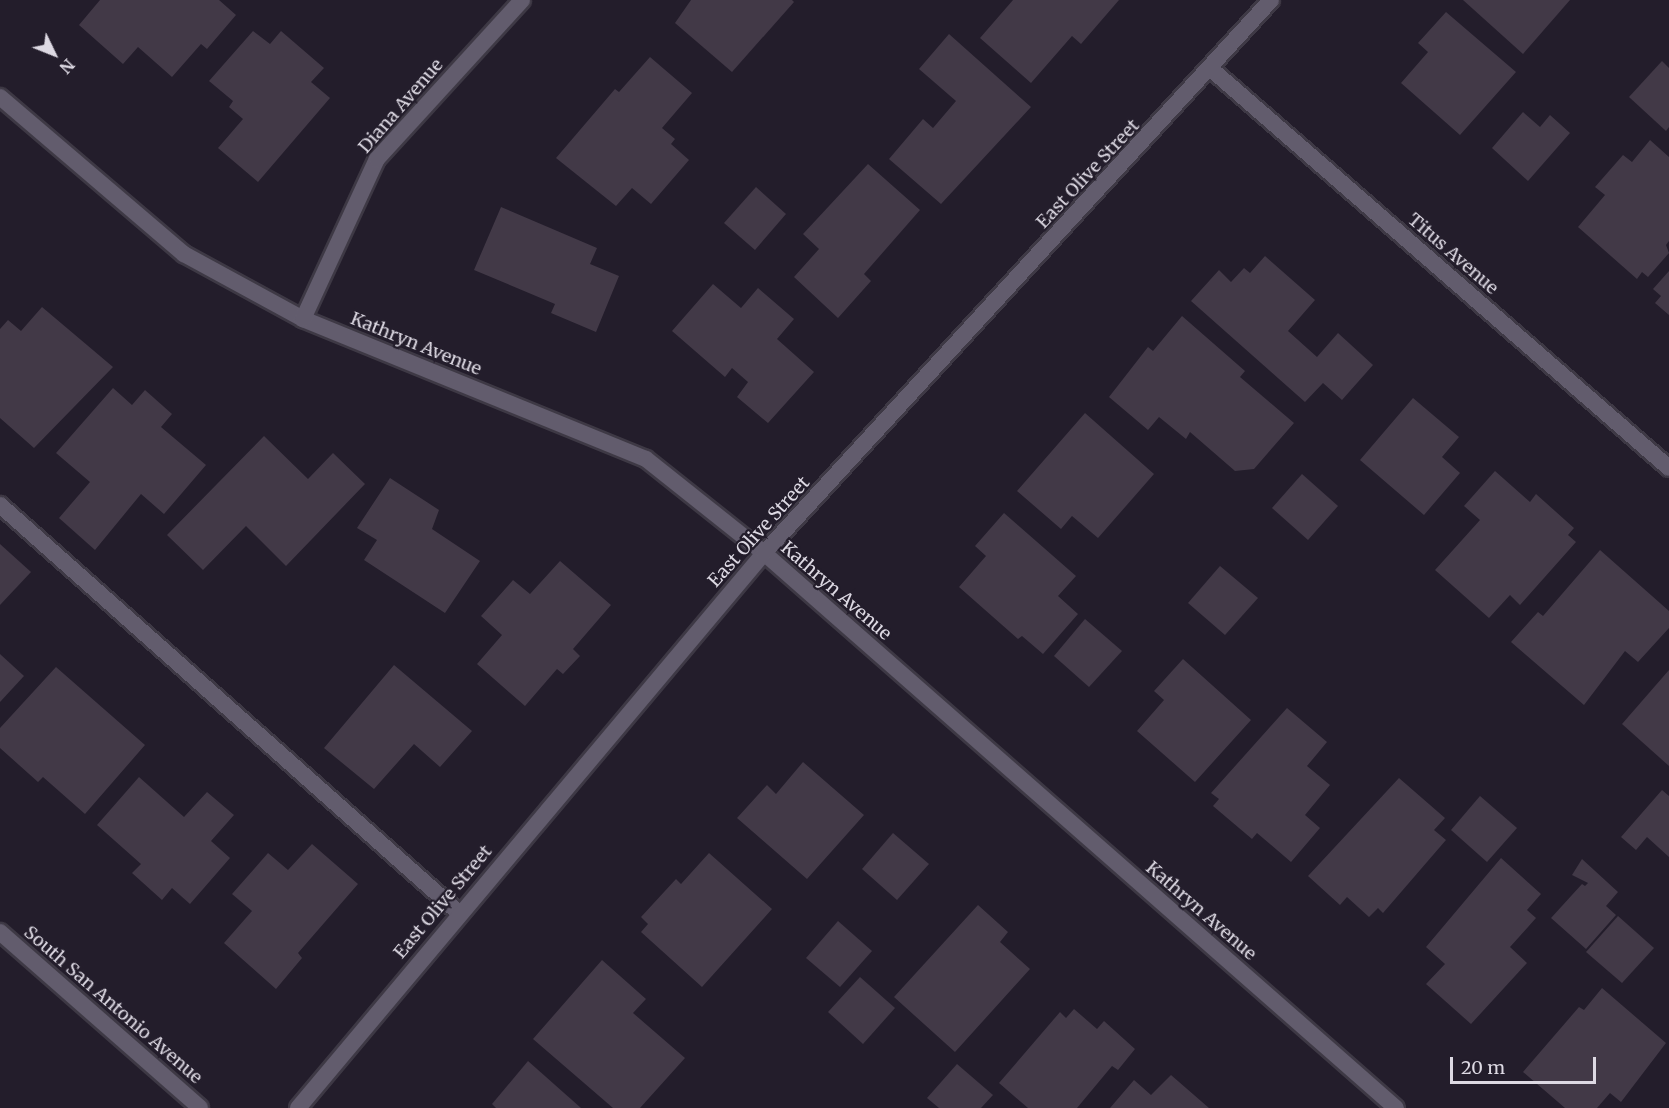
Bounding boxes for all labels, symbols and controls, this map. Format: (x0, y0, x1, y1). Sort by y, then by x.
north arrow (24, 24, 84, 84)
street label: Diana Avenue (354, 54, 448, 158)
text: N (56, 55, 79, 78)
street label: East Olive Street (1032, 115, 1144, 233)
street label: Titus Avenue (1403, 209, 1503, 299)
street label: Kathryn Avenue (347, 308, 485, 380)
street label: East Olive Street (704, 472, 814, 592)
street label: Kathryn Avenue (776, 537, 896, 645)
street label: East Olive Street (389, 841, 497, 963)
street label: Kathryn Avenue (1141, 857, 1261, 965)
street label: South San Antonio Avenue (19, 922, 207, 1088)
scale bar (1453, 1045, 1598, 1083)
text: 20 m (1461, 1056, 1505, 1079)

